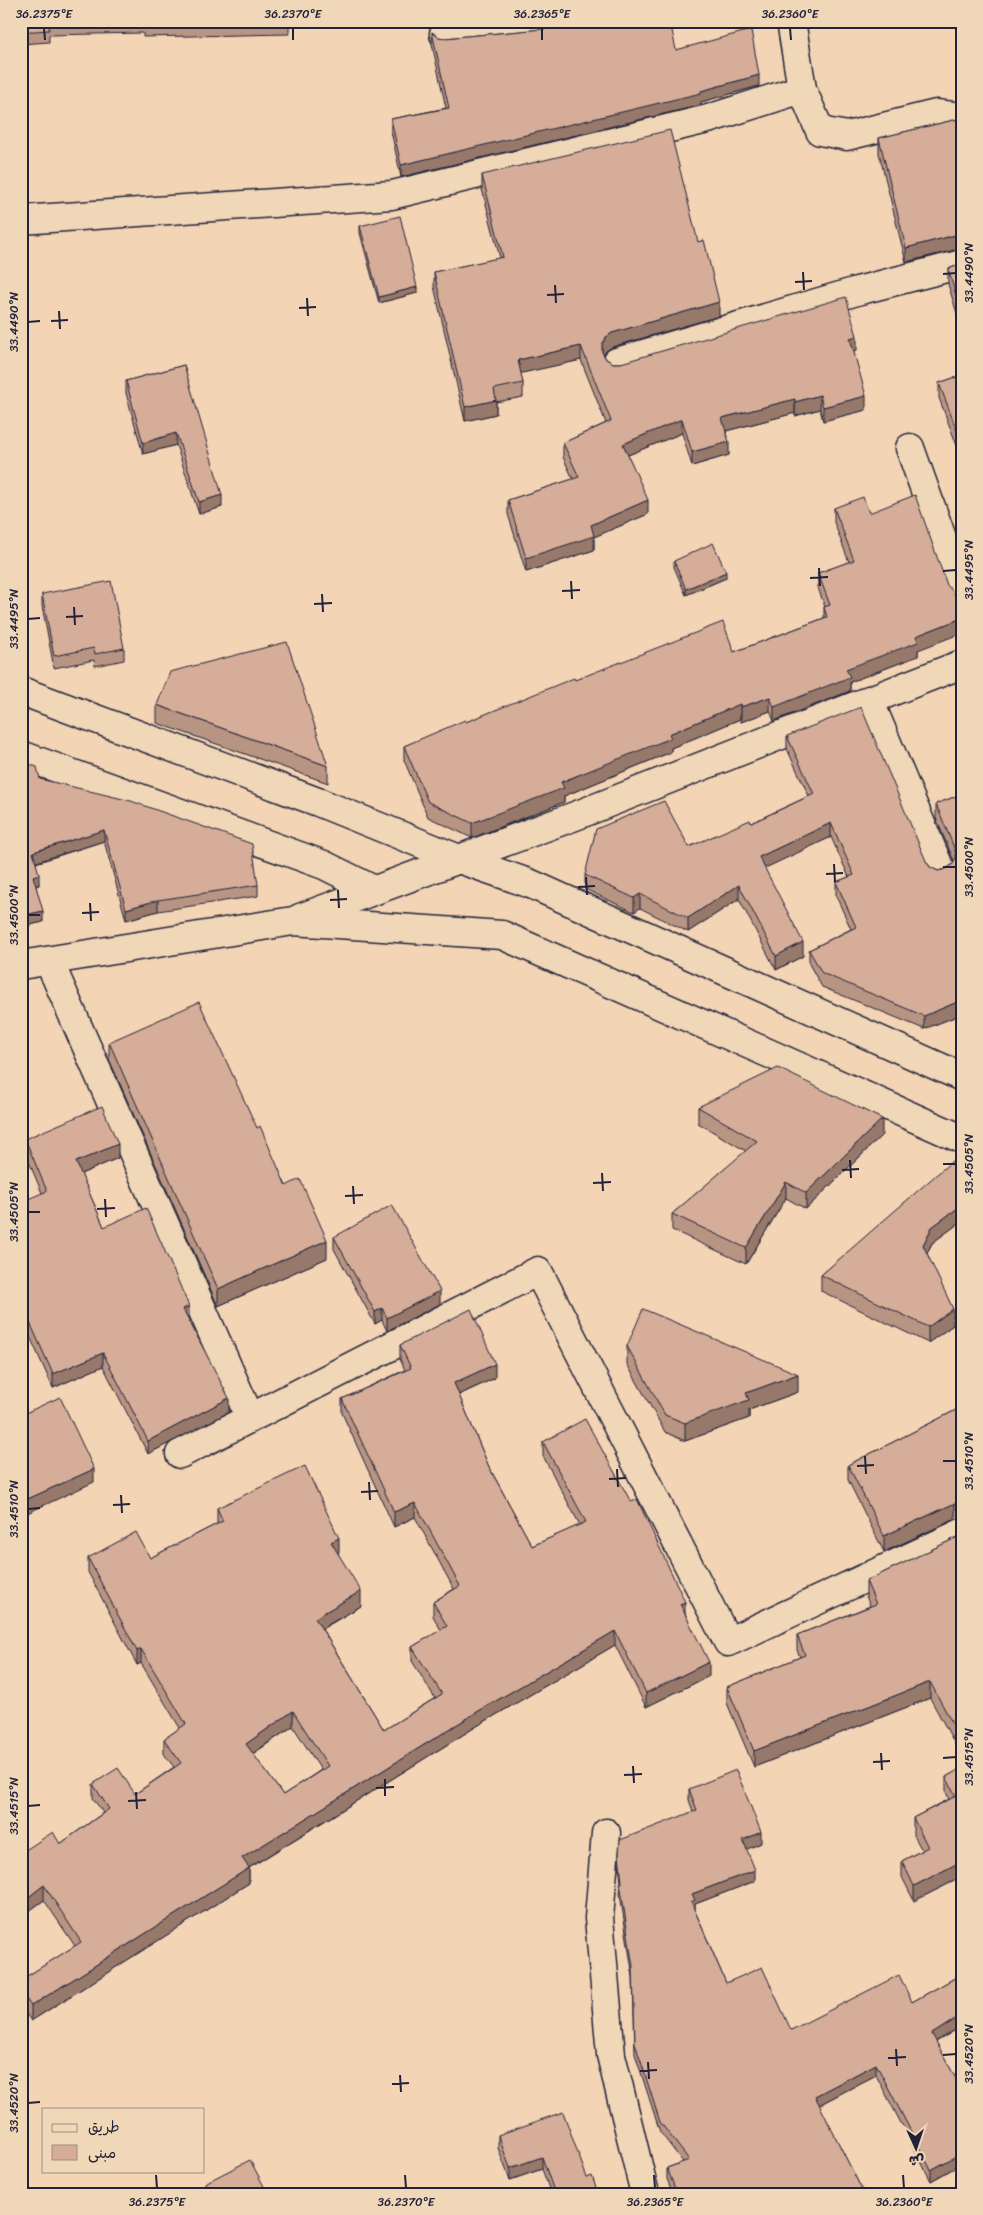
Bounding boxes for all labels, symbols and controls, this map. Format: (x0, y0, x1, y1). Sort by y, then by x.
text: 36.2375°E (16, 3, 74, 25)
text: 36.2370°E (265, 3, 323, 25)
text: 36.2365°E (514, 3, 572, 25)
text: 36.2360°E (762, 3, 820, 25)
text: 33.4490°N (958, 242, 980, 303)
text: 33.4490°N (3, 291, 25, 352)
text: 33.4495°N (958, 539, 980, 600)
text: 33.4495°N (3, 588, 25, 649)
text: 33.4500°N (958, 836, 980, 897)
text: 33.4500°N (3, 884, 25, 945)
text: 33.4505°N (958, 1133, 980, 1194)
text: 33.4505°N (3, 1181, 25, 1242)
text: 33.4510°N (958, 1431, 980, 1490)
text: 33.4510°N (3, 1479, 25, 1538)
text: 33.4515°N (958, 1728, 980, 1786)
text: 33.4515°N (3, 1777, 25, 1835)
text: 33.4520°N (958, 2024, 980, 2084)
text: 33.4520°N (3, 2073, 25, 2133)
legend (42, 2108, 205, 2172)
text: طريق (88, 2114, 120, 2140)
north arrow (890, 2122, 940, 2172)
text: مبنى (88, 2140, 116, 2166)
text: ش (908, 2148, 925, 2173)
text: 36.2375°E (129, 2191, 187, 2213)
text: 36.2370°E (378, 2191, 436, 2213)
text: 36.2365°E (627, 2191, 685, 2213)
text: 36.2360°E (876, 2191, 934, 2213)

